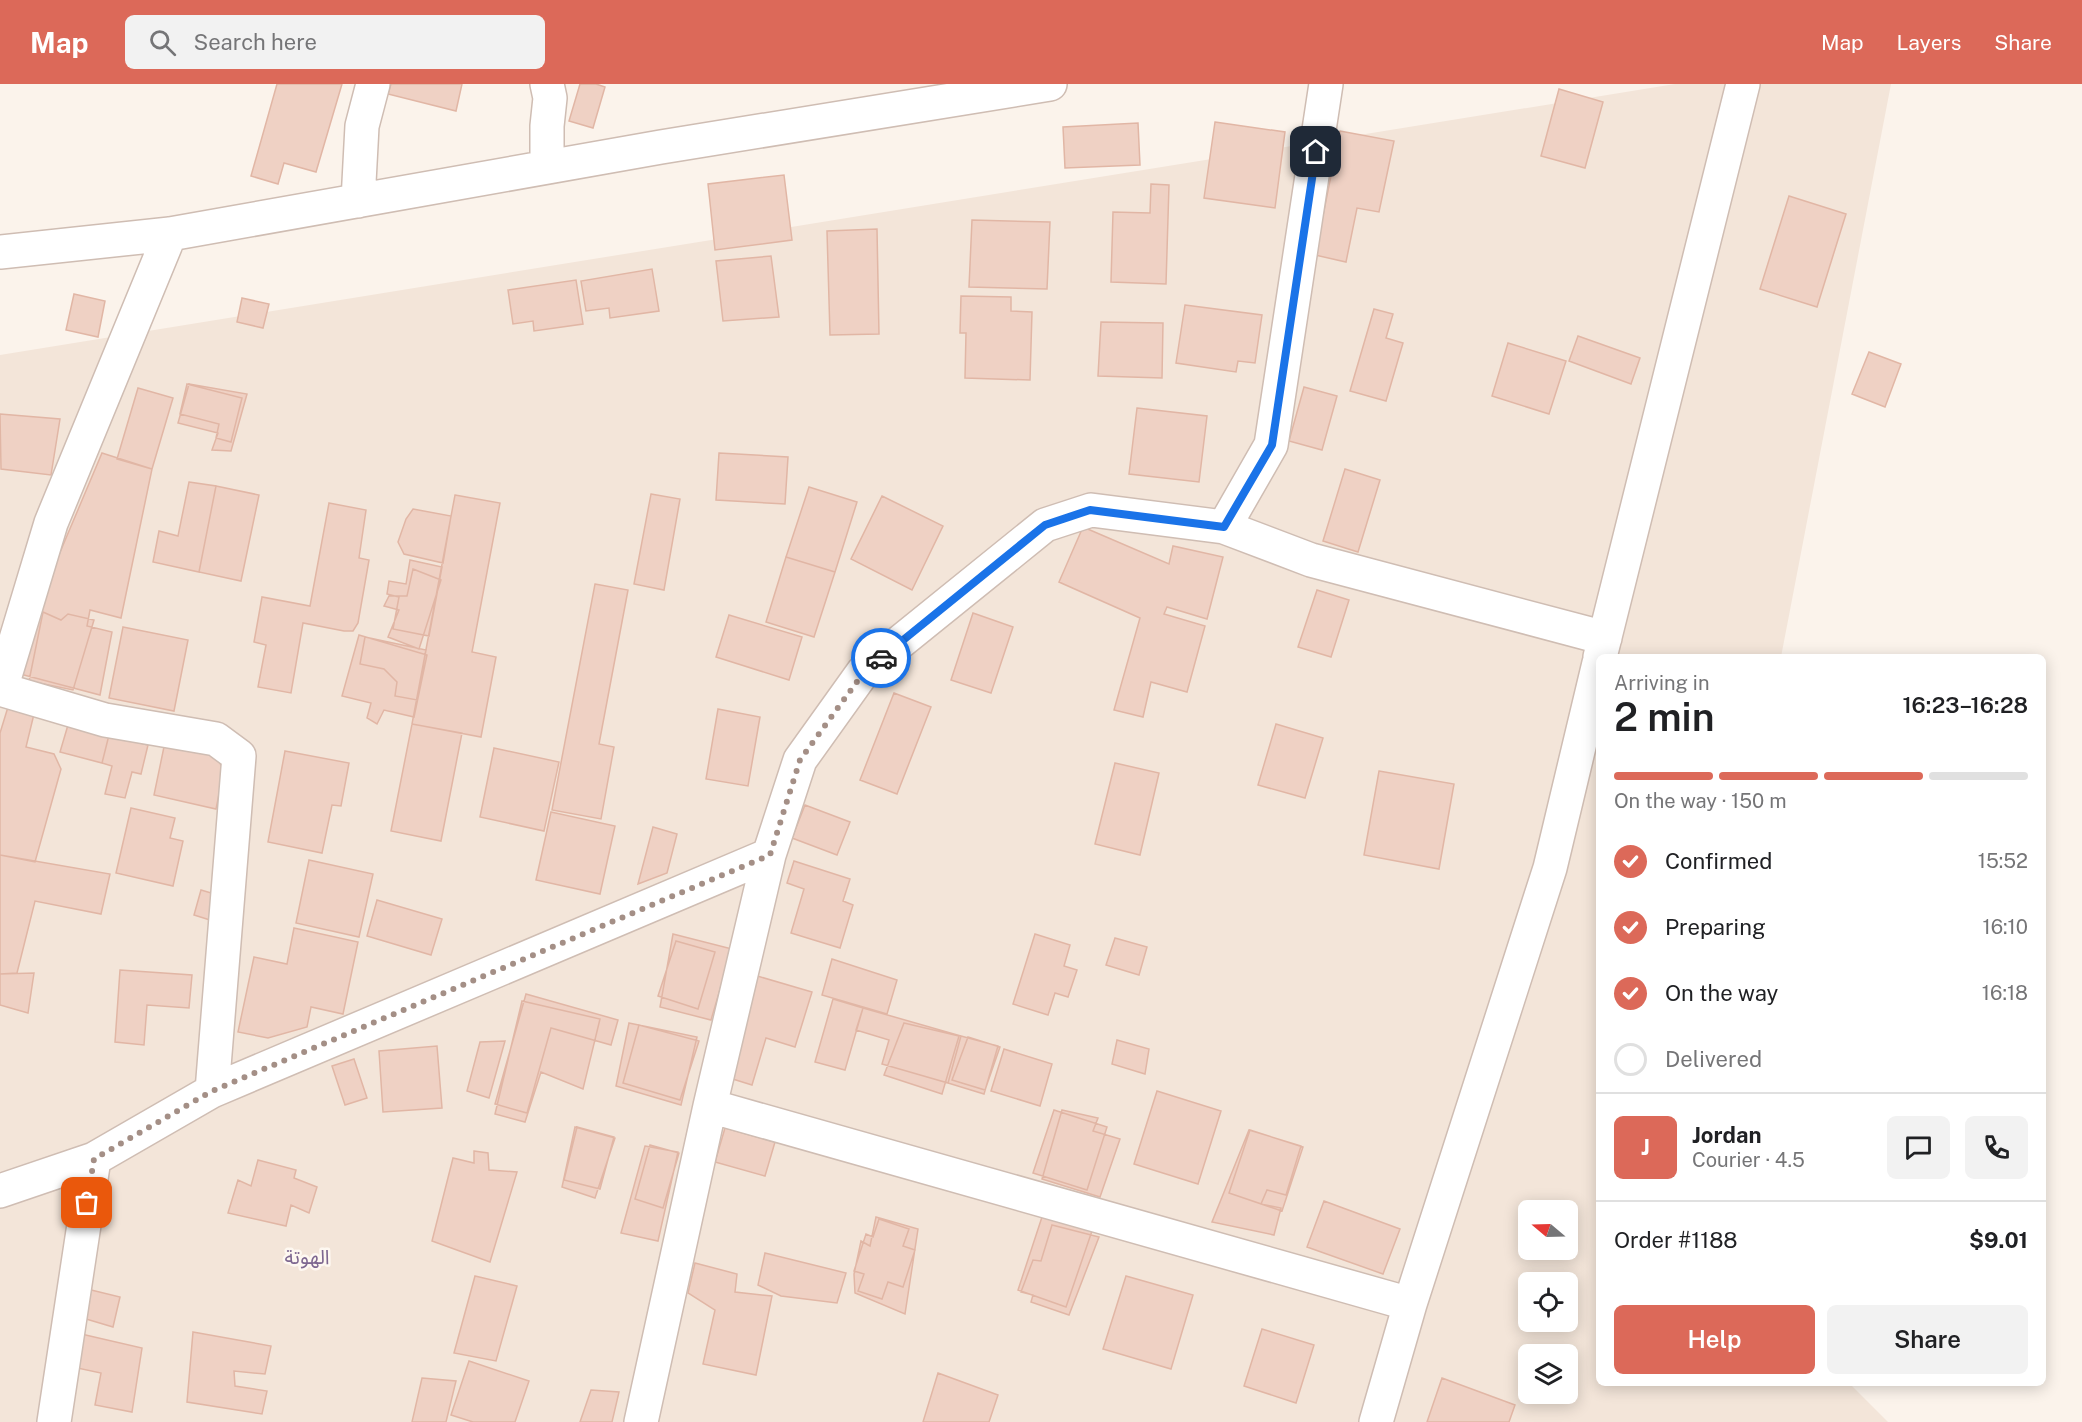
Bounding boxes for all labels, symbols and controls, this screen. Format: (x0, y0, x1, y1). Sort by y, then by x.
search box (125, 15, 545, 69)
text: Map (30, 26, 89, 59)
icon: search (146, 26, 179, 59)
text: Search here (194, 29, 317, 55)
text: Map (1821, 30, 1864, 55)
text: Layers (1897, 30, 1961, 55)
text: Share (1994, 30, 2052, 55)
pin (1290, 126, 1341, 177)
icon: home (1299, 135, 1332, 168)
courier (851, 628, 911, 688)
icon: car (865, 642, 898, 675)
text: Arriving in (1614, 671, 1709, 695)
text: 16:23–16:28 (1902, 692, 2028, 718)
text: 2 min (1614, 694, 1715, 740)
text: On the way · 150 m (1614, 789, 1786, 813)
icon: check (1614, 845, 1647, 878)
text: Confirmed (1665, 848, 1772, 874)
text: 15:52 (1978, 849, 2028, 873)
icon: check (1614, 911, 1647, 944)
text: Preparing (1665, 914, 1766, 940)
text: 16:10 (1983, 915, 2028, 939)
icon: check (1614, 977, 1647, 1010)
text: On the way (1665, 980, 1778, 1006)
text: 16:18 (1982, 981, 2028, 1005)
text: Delivered (1665, 1046, 1762, 1072)
button: chat (1887, 1116, 1950, 1179)
button: phone (1965, 1116, 2028, 1179)
text: Jordan (1692, 1122, 1761, 1148)
text: J (1641, 1134, 1650, 1160)
text: Courier · 4.5 (1692, 1148, 1805, 1172)
pin (61, 1177, 112, 1228)
icon: bag (70, 1186, 103, 1219)
north arrow (1518, 1200, 1578, 1260)
map controls (1518, 1200, 1578, 1404)
text: Order #1188 (1614, 1227, 1737, 1253)
text: $9.01 (1969, 1227, 2028, 1253)
district label: الهوتة (284, 1245, 330, 1269)
button: locate (1518, 1272, 1578, 1332)
button: Help (1614, 1305, 1815, 1374)
button: Share (1827, 1305, 2028, 1374)
button: layers (1518, 1344, 1578, 1404)

